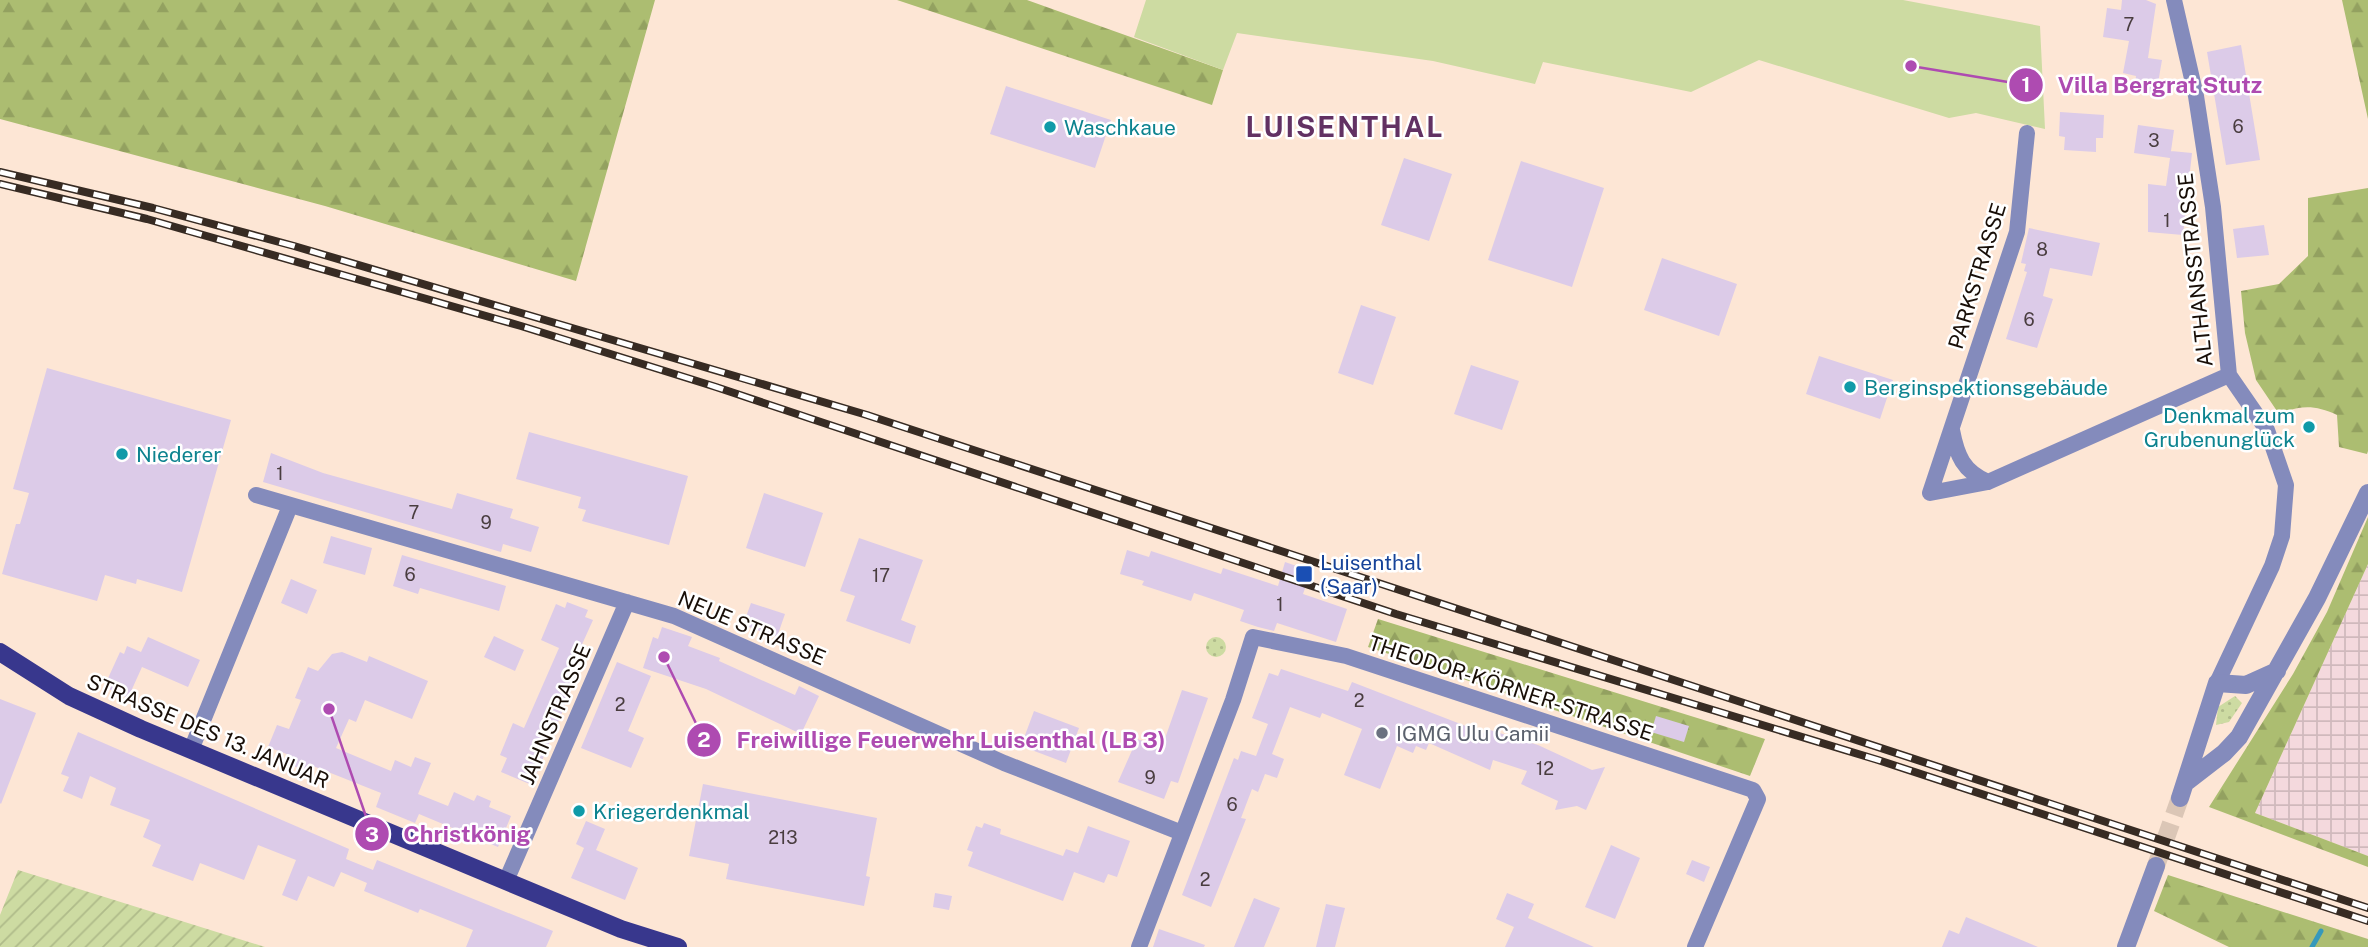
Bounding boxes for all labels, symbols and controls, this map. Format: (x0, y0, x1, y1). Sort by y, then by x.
house number: 7 (2124, 14, 2134, 35)
callout: Villa Bergrat Stutz (2009, 63, 2276, 107)
text: Villa Bergrat Stutz (2058, 71, 2262, 98)
text: 1 (2022, 72, 2031, 97)
district label: LUISENTHAL (1246, 110, 1444, 143)
place label: Waschkaue (1064, 115, 1176, 140)
house number: 6 (2232, 116, 2244, 137)
marker: Waschkaue (1042, 119, 1058, 135)
house number: 3 (2148, 130, 2160, 151)
street label: ALTHANSSTRASSE (2172, 172, 2218, 368)
street label: PARKSTRASSE (1943, 200, 2011, 352)
house number: 1 (2163, 210, 2171, 231)
house number: 8 (2036, 239, 2048, 260)
house number: 6 (2023, 309, 2035, 330)
place label: Berginspektionsgebäude (1864, 375, 2108, 400)
marker: Berginspektionsgebäude (1842, 379, 1858, 395)
place label: Denkmal zum Grubenunglück (2144, 403, 2295, 452)
marker: Denkmal zum Grubenunglück (2301, 419, 2317, 435)
place label: Niederer (136, 442, 222, 467)
marker: Niederer (114, 446, 130, 462)
house number: 1 (276, 463, 284, 484)
house number: 7 (409, 502, 419, 523)
house number: 9 (480, 512, 492, 533)
place label: Luisenthal (Saar) (1320, 550, 1422, 599)
house number: 6 (404, 564, 416, 585)
marker: Luisenthal (Saar) (1294, 564, 1314, 584)
house number: 17 (872, 565, 890, 586)
street label: NEUE STRASSE (674, 586, 830, 670)
house number: 1 (1276, 594, 1284, 615)
street label: THEODOR-KÖRNER-STRASSE (1365, 630, 1657, 746)
street label: JAHNSTRASSE (514, 640, 596, 788)
street label: STRASSE DES 13. JANUAR (83, 669, 333, 793)
house number: 2 (1354, 690, 1364, 711)
house number: 2 (615, 694, 625, 715)
callout: Freiwillige Feuerwehr Luisenthal (LB 3) (687, 718, 1179, 762)
place label: IGMG Ulu Camii (1396, 721, 1549, 746)
marker: IGMG Ulu Camii (1374, 725, 1390, 741)
text: Freiwillige Feuerwehr Luisenthal (LB 3) (736, 726, 1166, 753)
text: 2 (697, 727, 711, 752)
house number: 12 (1536, 758, 1554, 779)
house number: 9 (1144, 767, 1156, 788)
house number: 6 (1226, 794, 1238, 815)
place label: Kriegerdenkmal (593, 799, 750, 824)
marker: Kriegerdenkmal (571, 803, 587, 819)
callout: Christkönig (354, 812, 545, 856)
text: Christkönig (403, 820, 531, 847)
text: 3 (365, 822, 379, 847)
house number: 213 (768, 827, 798, 848)
house number: 2 (1200, 869, 1210, 890)

